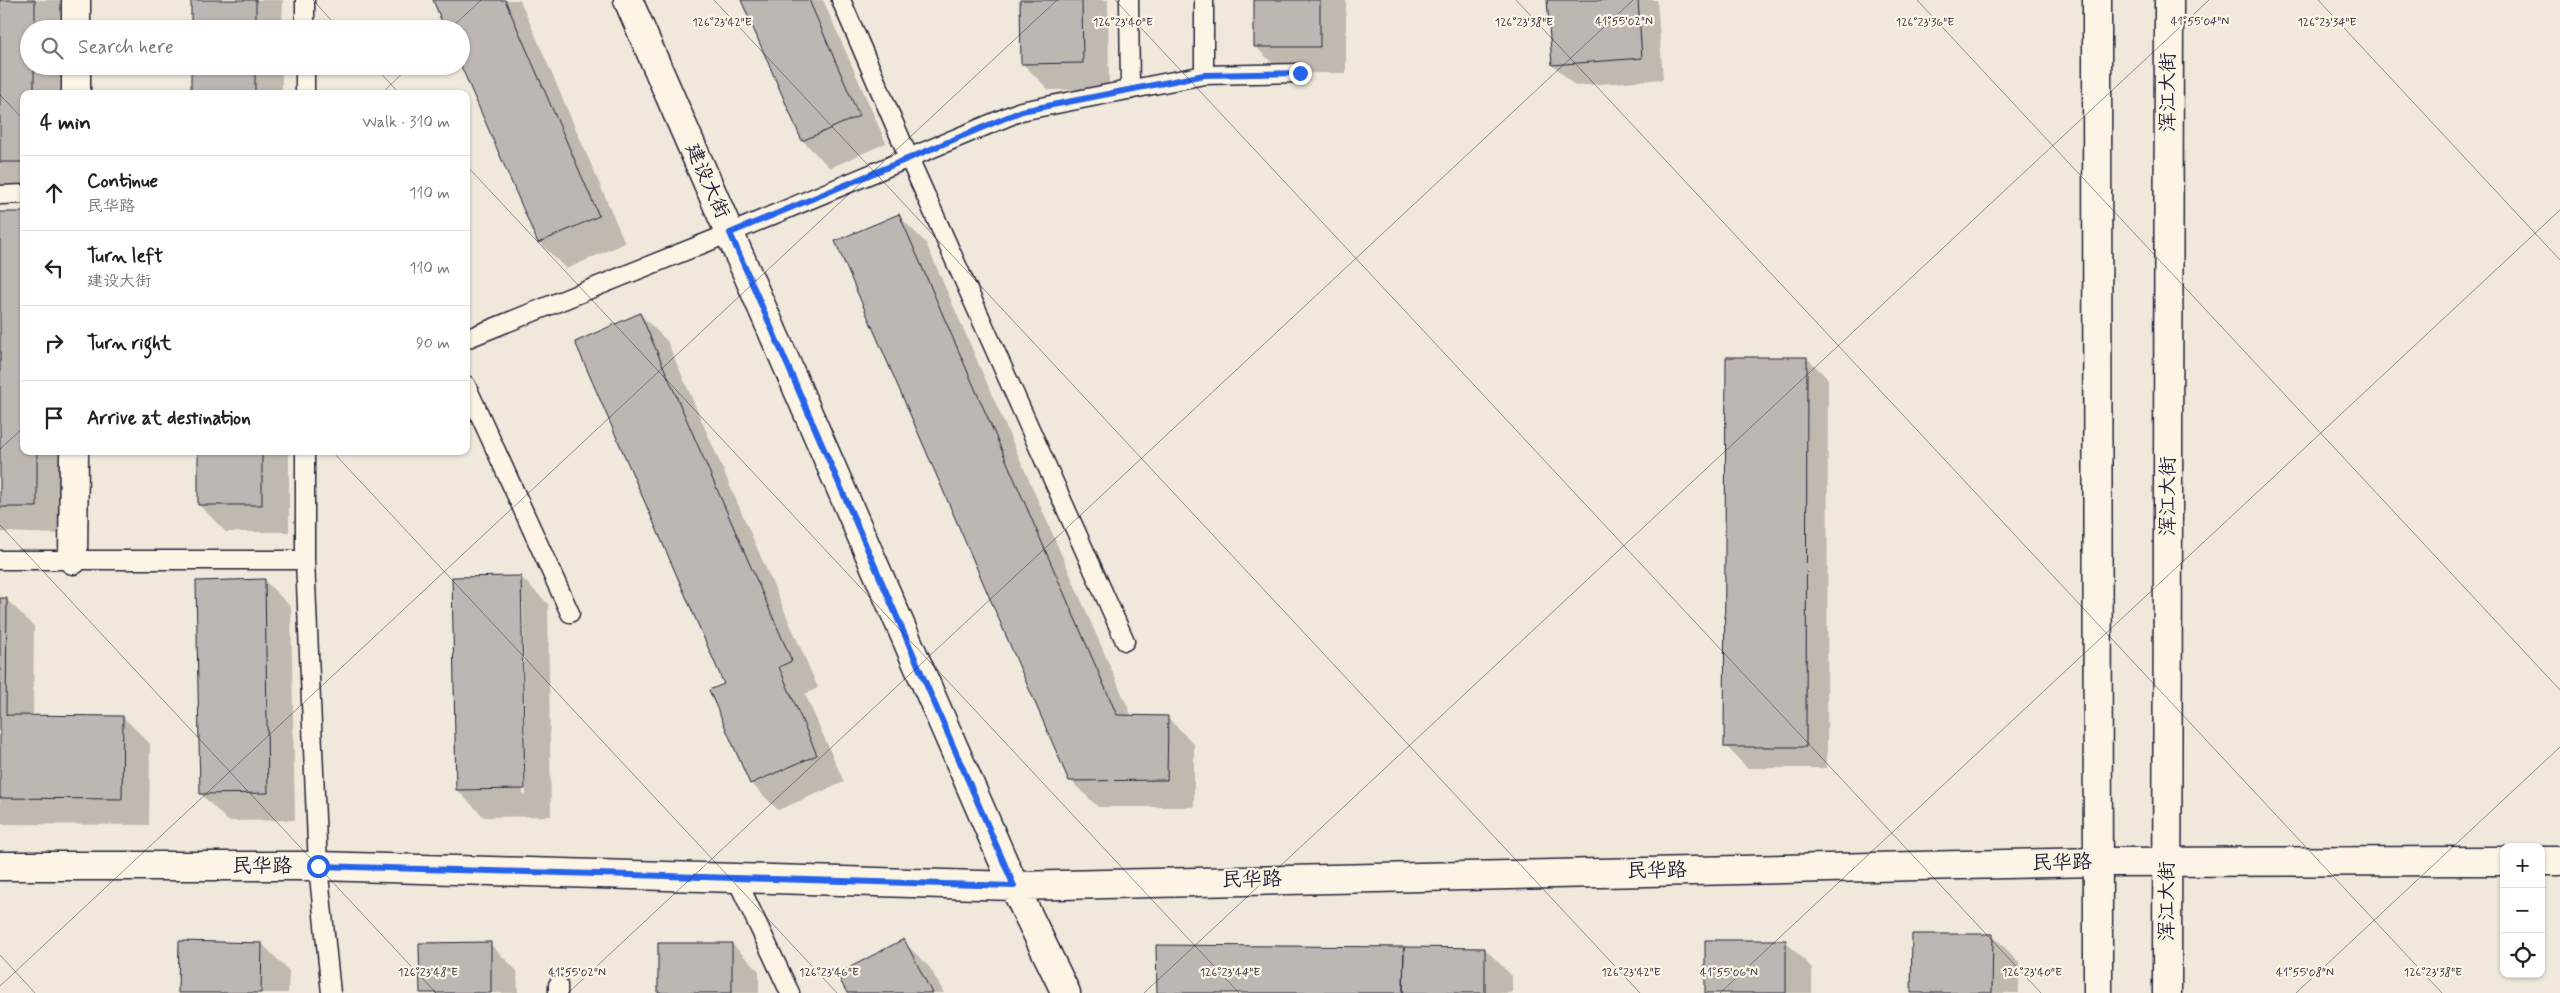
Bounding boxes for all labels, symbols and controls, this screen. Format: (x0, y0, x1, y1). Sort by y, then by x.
text: 41°55'02"N (1595, 14, 1653, 30)
text: 41°55'04"N (2171, 14, 2229, 30)
text: 126°23'42"E (692, 15, 752, 31)
text: 126°23'40"E (1093, 15, 1153, 31)
text: 126°23'38"E (1495, 15, 1553, 31)
text: 126°23'36"E (1896, 15, 1954, 31)
text: 126°23'34"E (2298, 15, 2357, 31)
search box (20, 20, 470, 75)
icon: search (38, 34, 66, 62)
text: Search here (78, 35, 174, 60)
street label: 浑江大街 (2155, 52, 2182, 132)
route end (1289, 62, 1312, 85)
text: 4 min (40, 109, 91, 137)
text: Walk · 310 m (362, 112, 450, 133)
street label: 建设大街 (678, 139, 736, 223)
text: Continue (87, 169, 158, 194)
icon: ahead (40, 179, 68, 207)
text: 110 m (409, 183, 450, 204)
text: 民华路 (87, 196, 135, 217)
text: Turn left (87, 244, 163, 269)
icon: left (40, 254, 68, 282)
text: 110 m (409, 258, 450, 279)
text: 建设大街 (87, 271, 151, 292)
icon: right (40, 329, 68, 357)
text: Turn right (87, 331, 171, 356)
text: 90 m (416, 333, 450, 354)
icon: arrive (40, 404, 68, 432)
text: Arrive at destination (87, 406, 251, 431)
street label: 浑江大街 (2155, 456, 2182, 536)
map controls (2500, 843, 2545, 978)
button: + (2500, 843, 2545, 888)
street label: 民华路 (2032, 849, 2093, 877)
street label: 民华路 (232, 853, 293, 880)
route start (307, 855, 330, 878)
street label: 民华路 (1627, 857, 1688, 885)
street label: 浑江大街 (2154, 861, 2181, 941)
street label: 民华路 (1222, 866, 1283, 894)
button: − (2500, 888, 2545, 933)
button: locate (2500, 933, 2545, 978)
text: 126°23'48"E (398, 965, 458, 981)
text: 41°55'02"N (548, 965, 606, 981)
text: 126°23'46"E (799, 965, 859, 981)
text: 126°23'44"E (1200, 965, 1260, 981)
text: 126°23'42"E (1601, 965, 1661, 981)
text: 41°55'06"N (1700, 965, 1758, 981)
text: 126°23'40"E (2002, 965, 2062, 981)
text: 41°55'08"N (2276, 965, 2334, 981)
text: 126°23'38"E (2404, 965, 2462, 981)

